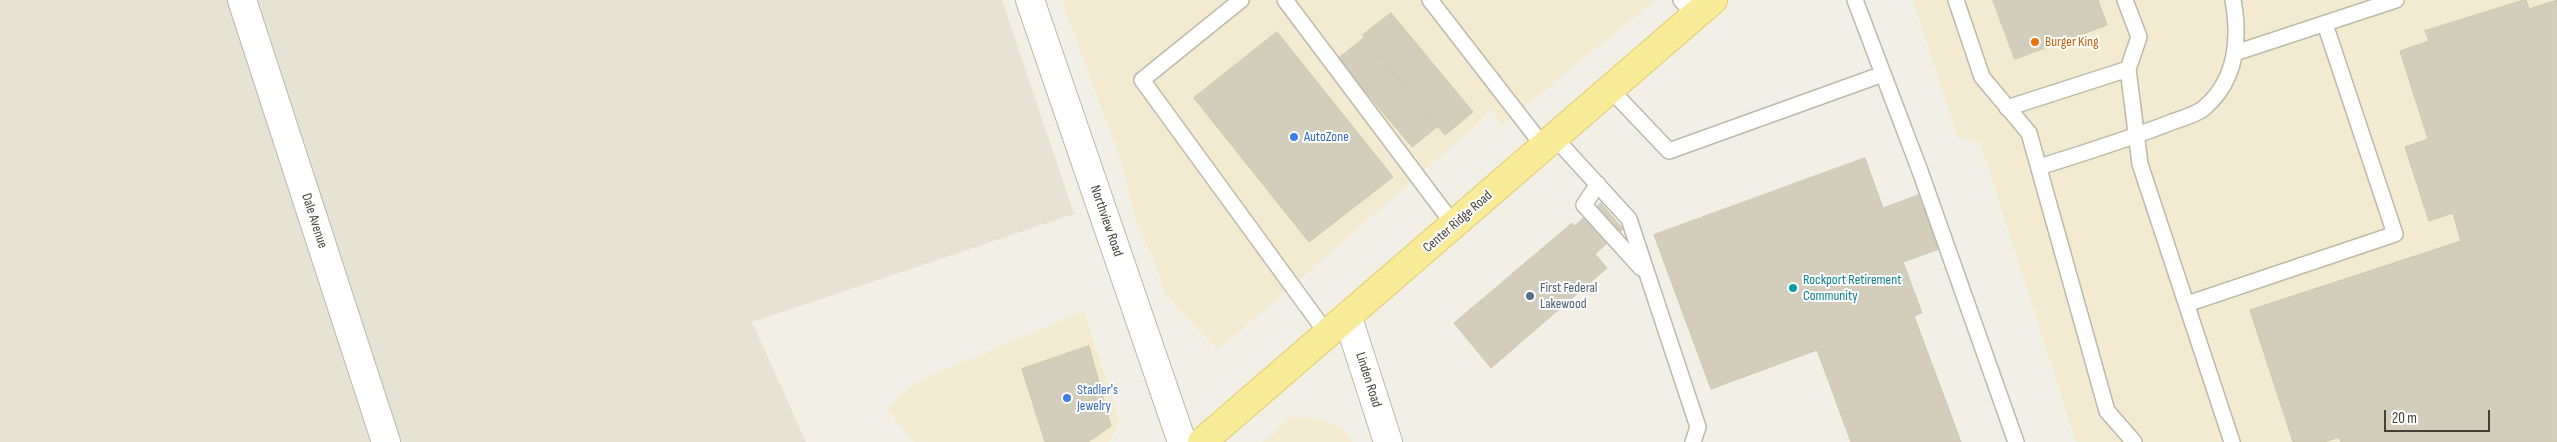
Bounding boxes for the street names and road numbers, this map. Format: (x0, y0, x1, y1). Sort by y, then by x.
street label: Northview Road (1086, 183, 1126, 259)
street label: Center Ridge Road (1420, 187, 1496, 257)
street label: Dale Avenue (297, 191, 331, 251)
street label: Linden Road (1351, 350, 1385, 410)

